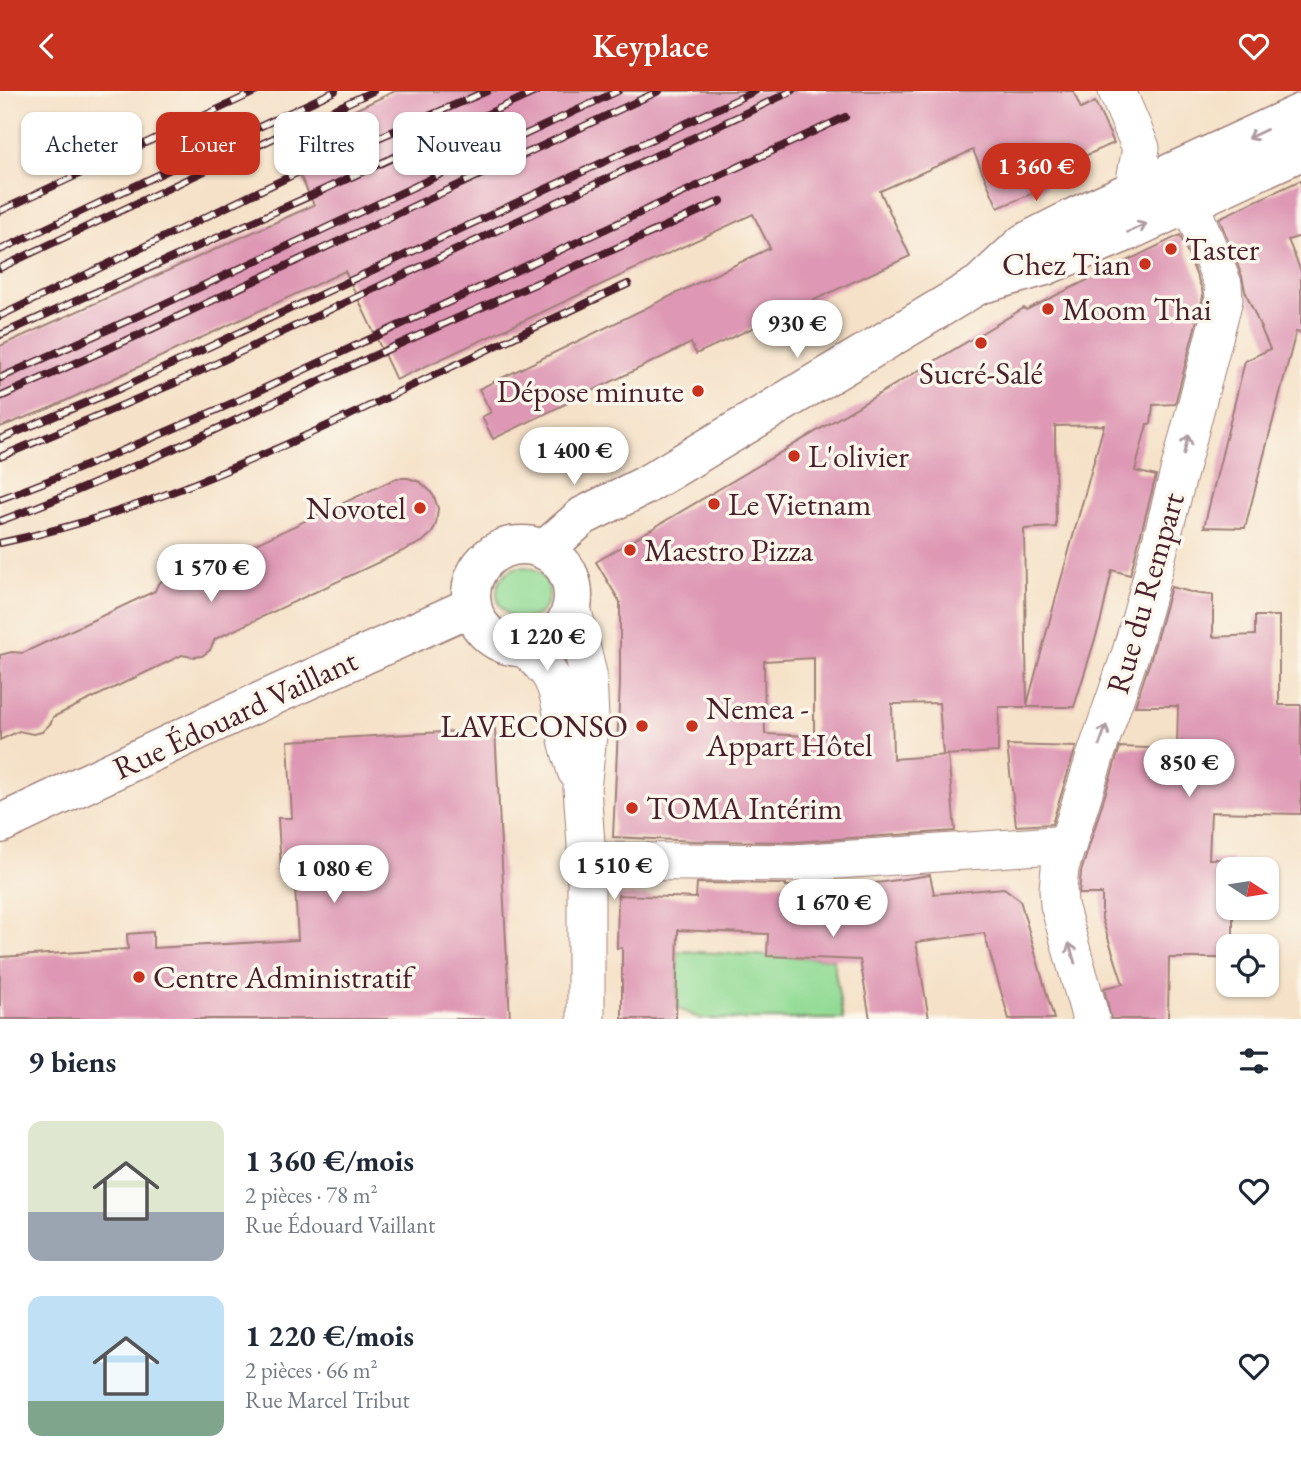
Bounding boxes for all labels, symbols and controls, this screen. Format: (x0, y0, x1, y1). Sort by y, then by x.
text: Keyplace (592, 25, 709, 67)
icon: back (28, 27, 66, 65)
icon: heart (1235, 27, 1273, 65)
chip: Acheter (21, 112, 142, 175)
chip: Louer (156, 112, 260, 175)
chip: Filtres (274, 112, 379, 175)
chip: Nouveau (393, 112, 526, 175)
one-way arrow (1247, 128, 1268, 141)
pin: 1 360 € (971, 143, 1101, 203)
text: 1 360 € (998, 151, 1074, 181)
one-way arrow (1125, 221, 1147, 234)
place label: Taster (1185, 228, 1260, 270)
marker: Taster (1163, 241, 1179, 257)
place label: Chez Tian (1002, 243, 1131, 285)
marker: Chez Tian (1137, 256, 1153, 272)
place label: Moom Thai (1062, 288, 1212, 330)
pin: 930 € (748, 301, 846, 360)
marker: Moom Thai (1040, 301, 1056, 317)
text: 930 € (768, 308, 826, 338)
marker: Sucré-Salé (973, 335, 989, 351)
place label: Sucré-Salé (919, 352, 1043, 394)
place label: Dépose minute (497, 370, 684, 412)
marker: Dépose minute (690, 383, 706, 399)
pin: 1 400 € (509, 427, 639, 487)
text: 1 400 € (536, 435, 612, 465)
place label: L'olivier (808, 435, 909, 477)
one-way arrow (1180, 435, 1193, 457)
marker: L'olivier (786, 448, 802, 464)
place label: Le Vietnam (728, 483, 871, 525)
place label: Novotel (306, 487, 406, 529)
street label: Rue du Rempart (1096, 487, 1194, 699)
marker: Le Vietnam (706, 496, 722, 512)
marker: Novotel (412, 500, 428, 516)
place label: Maestro Pizza (644, 529, 813, 571)
marker: Maestro Pizza (622, 542, 638, 558)
pin: 1 570 € (146, 545, 276, 604)
text: 1 570 € (173, 552, 249, 582)
pin: 1 220 € (482, 613, 612, 673)
text: 1 220 € (509, 621, 585, 651)
street label: Rue Édouard Vaillant (106, 639, 364, 789)
place label: Nemea - Appart Hôtel (705, 687, 873, 766)
place label: LAVECONSO (440, 705, 628, 747)
marker: LAVECONSO (634, 718, 650, 734)
marker: Nemea - Appart Hôtel (684, 718, 700, 734)
one-way arrow (1098, 724, 1110, 746)
pin: 850 € (1140, 739, 1238, 799)
text: 850 € (1160, 747, 1218, 777)
place label: TOMA Intérim (646, 787, 842, 829)
marker: TOMA Intérim (624, 800, 640, 816)
pin: 1 510 € (549, 843, 679, 902)
pin: 1 080 € (269, 845, 399, 905)
text: 1 510 € (576, 850, 652, 880)
text: 1 080 € (296, 853, 372, 883)
north arrow (1216, 857, 1279, 921)
map controls (1216, 857, 1279, 997)
pin: 1 670 € (768, 879, 898, 939)
text: 1 670 € (795, 887, 871, 917)
button: locate (1216, 934, 1279, 997)
one-way arrow (1065, 942, 1078, 964)
place label: Centre Administratif (153, 956, 416, 998)
marker: Centre Administratif (131, 969, 147, 985)
text: 9 biens (28, 1042, 116, 1081)
icon: filters (1235, 1042, 1273, 1080)
text: 1 360 €/mois (245, 1141, 414, 1180)
icon: home (84, 1149, 168, 1233)
icon: heart (1235, 1172, 1273, 1210)
text: 2 pièces · 78 m² (245, 1180, 378, 1210)
text: Rue Édouard Vaillant (245, 1210, 435, 1240)
text: 1 220 €/mois (245, 1316, 414, 1355)
icon: home (84, 1324, 168, 1408)
icon: heart (1235, 1347, 1273, 1385)
text: 2 pièces · 66 m² (245, 1355, 378, 1385)
text: Rue Marcel Tribut (245, 1385, 410, 1415)

